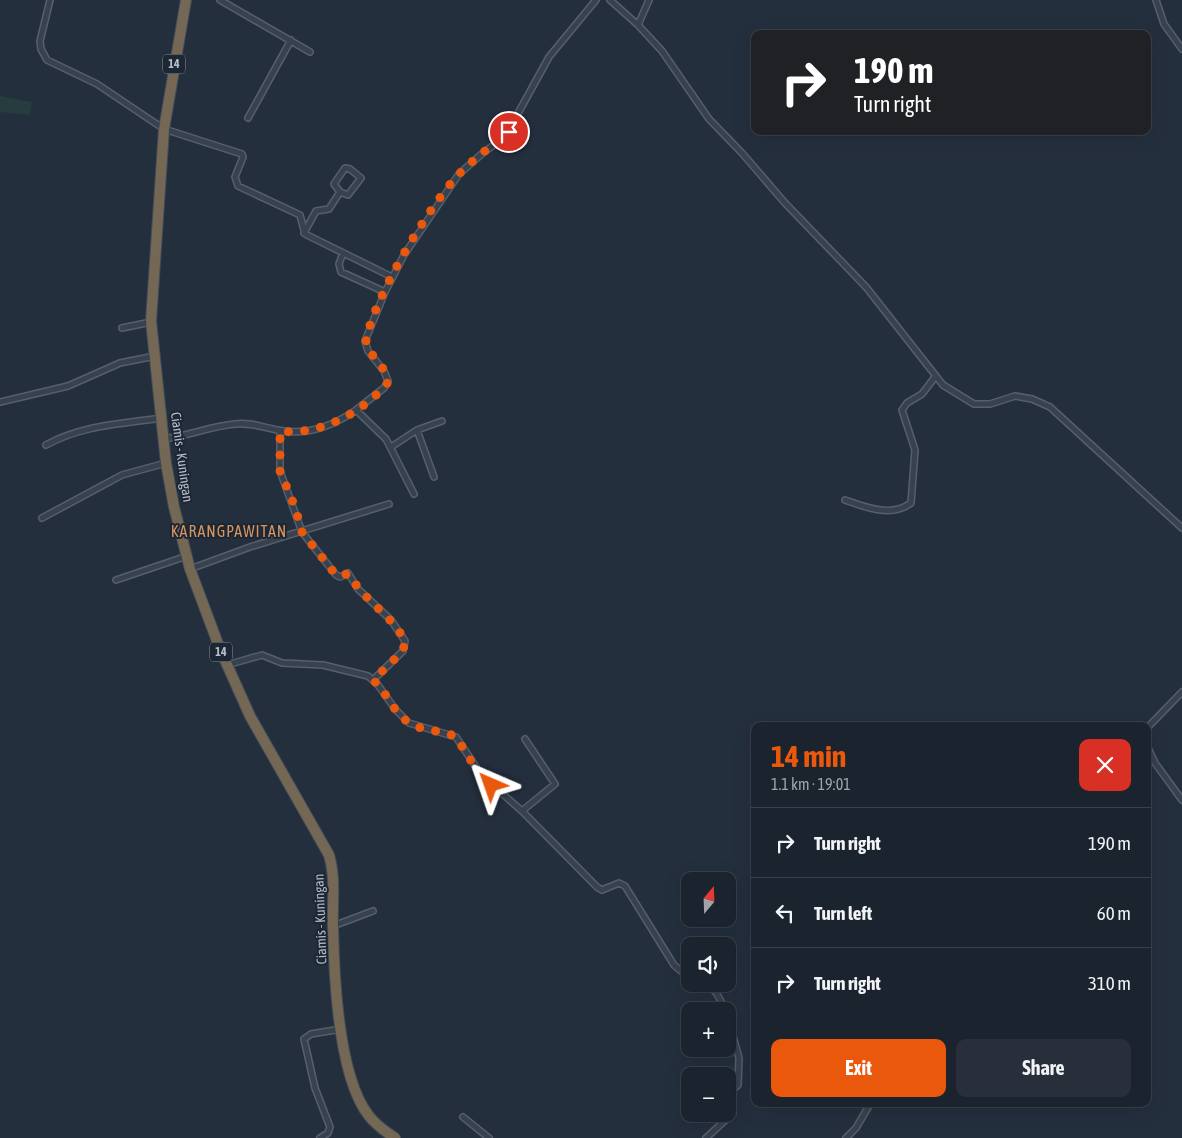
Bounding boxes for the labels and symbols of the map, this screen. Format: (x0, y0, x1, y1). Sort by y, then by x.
road number: 14 (163, 54, 185, 74)
pin (488, 111, 530, 153)
street label: Ciamis - Kuningan (168, 411, 196, 503)
district label: KARANGPAWITAN (171, 522, 287, 540)
road number: 14 (210, 642, 232, 662)
position arrow (464, 758, 516, 810)
north arrow (681, 872, 736, 928)
street label: Ciamis - Kuningan (310, 873, 330, 965)

